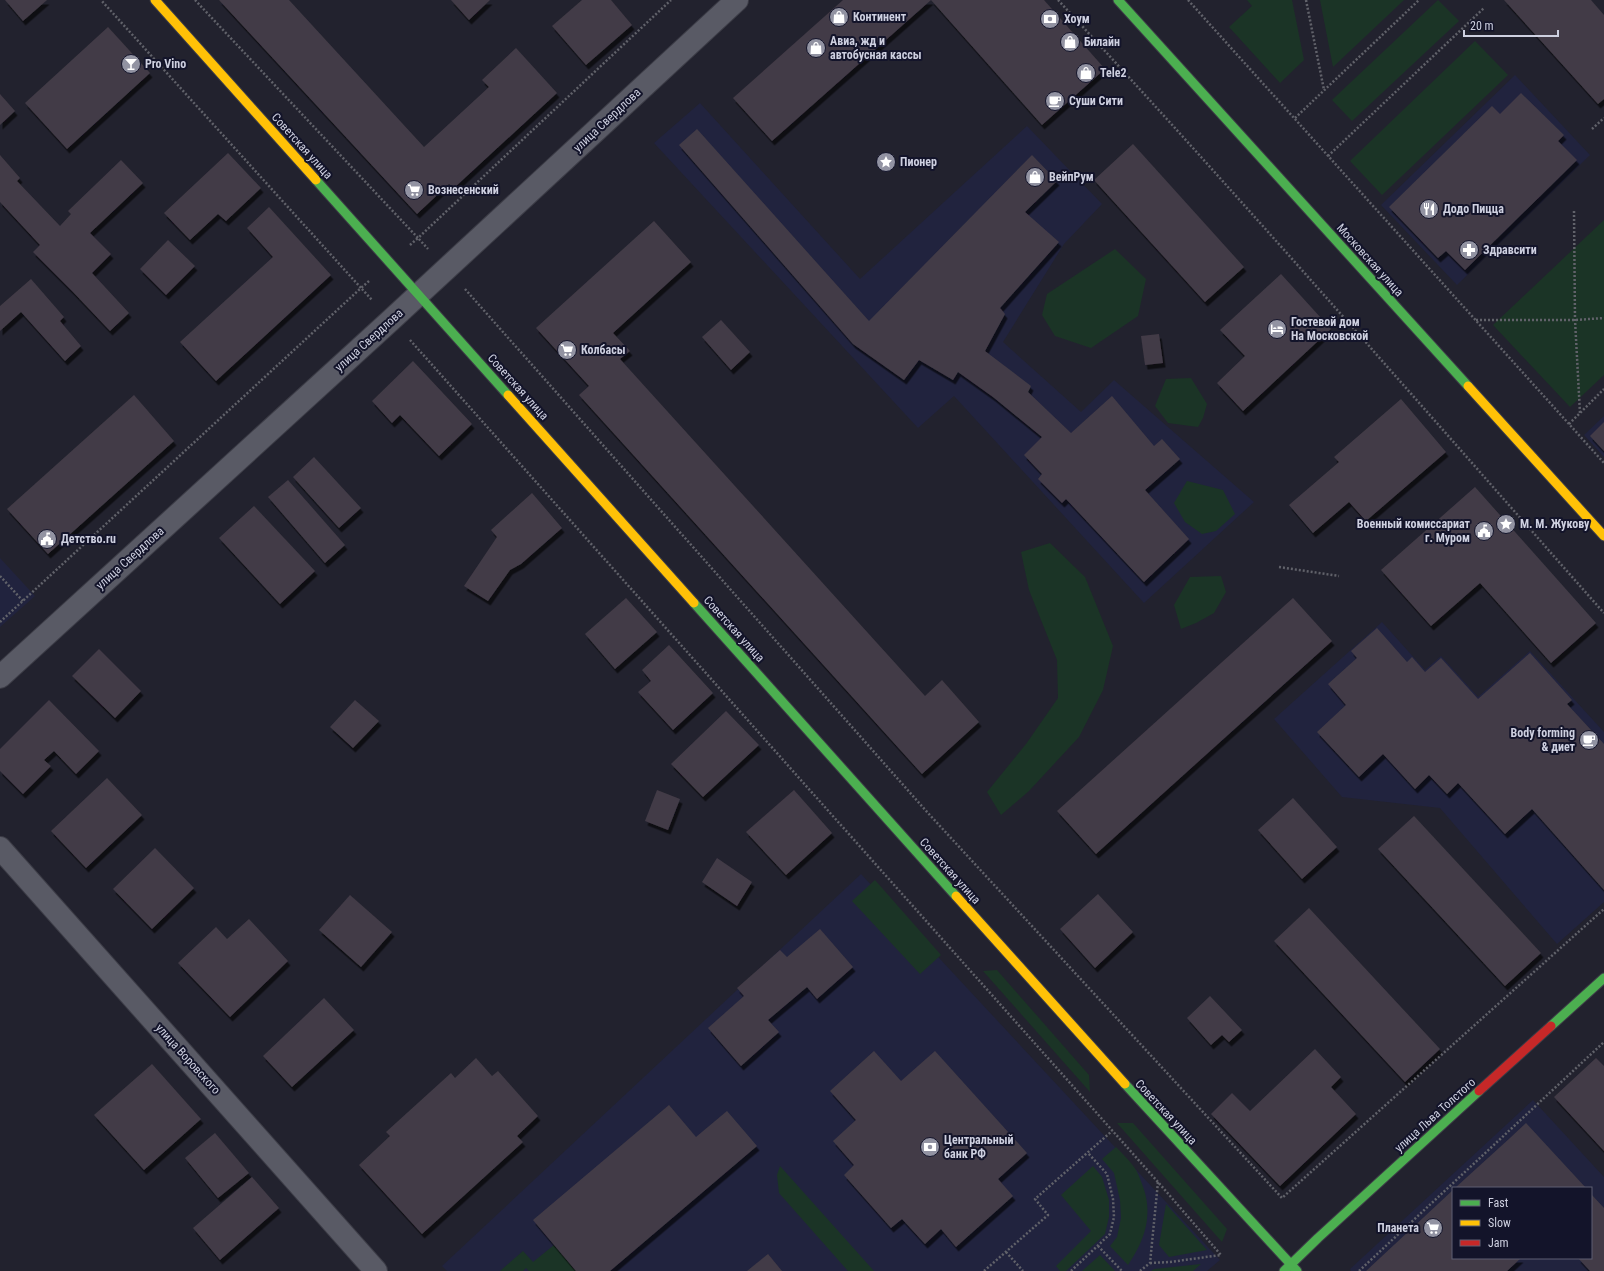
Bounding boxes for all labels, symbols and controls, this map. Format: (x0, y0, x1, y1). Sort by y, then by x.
shop icon: Континент (828, 6, 850, 28)
bank icon: Хоум (1039, 8, 1061, 30)
place label: Континент (853, 10, 907, 24)
place label: Хоум (1064, 12, 1090, 26)
scale bar (1464, 12, 1558, 38)
text: 20 m (1470, 19, 1494, 33)
shop icon: Билайн (1059, 31, 1081, 53)
place label: Авиа, жд и автобусная кассы (830, 34, 921, 62)
place label: Билайн (1084, 35, 1120, 49)
shop icon: Авиа, жд и автобусная кассы (805, 37, 827, 59)
bar icon: Pro Vino (120, 53, 142, 75)
place label: Pro Vino (145, 57, 186, 71)
shop icon: Tele2 (1075, 62, 1097, 84)
place label: Tele2 (1100, 66, 1127, 80)
street label: улица Свердлова (571, 85, 644, 155)
cafe icon: Суши Сити (1044, 90, 1066, 112)
place label: Суши Сити (1069, 94, 1123, 108)
street label: Советская улица (269, 110, 335, 182)
place icon: Пионер (875, 151, 897, 173)
place label: Пионер (900, 155, 937, 169)
shop icon: ВейпРум (1024, 166, 1046, 188)
place label: ВейпРум (1049, 170, 1094, 184)
supermarket icon: Вознесенский (403, 179, 425, 201)
place label: Вознесенский (428, 183, 499, 197)
restaurant icon: Додо Пицца (1418, 198, 1440, 220)
place label: Додо Пицца (1443, 202, 1504, 216)
street label: Московская улица (1334, 221, 1406, 299)
pharmacy icon: Здравсити (1458, 239, 1480, 261)
place label: Здравсити (1483, 243, 1537, 257)
street label: улица Свердлова (332, 306, 406, 374)
place label: Гостевой дом На Московской (1291, 315, 1368, 343)
hotel icon: Гостевой дом На Московской (1266, 318, 1288, 340)
supermarket icon: Колбасы (556, 339, 578, 361)
place label: Колбасы (581, 343, 625, 357)
street label: Советская улица (485, 351, 551, 423)
place icon: М. М. Жукову (1495, 513, 1517, 535)
place label: Военный комиссариат г. Муром (1357, 517, 1471, 545)
place label: М. М. Жукову (1520, 517, 1590, 531)
public building icon: Военный комиссариат г. Муром (1473, 520, 1495, 542)
street label: улица Свердлова (93, 524, 167, 592)
public building icon: Детство.ru (36, 528, 58, 550)
place label: Детство.ru (61, 532, 116, 546)
street label: Советская улица (701, 593, 767, 665)
place label: Body forming & диет (1510, 726, 1576, 754)
cafe icon: Body forming & диет (1578, 729, 1600, 751)
street label: Советская улица (917, 835, 983, 907)
street label: улица Воровского (153, 1021, 223, 1097)
street label: улица Льва Толстого (1392, 1075, 1478, 1155)
street label: Советская улица (1132, 1077, 1200, 1148)
place label: Центральный банк РФ (944, 1133, 1013, 1161)
bank icon: Центральный банк РФ (919, 1136, 941, 1158)
legend (1452, 1187, 1592, 1259)
text: Fast (1488, 1196, 1509, 1210)
text: Slow (1488, 1216, 1511, 1230)
supermarket icon: Планета (1422, 1217, 1444, 1239)
place label: Планета (1377, 1221, 1419, 1235)
text: Jam (1488, 1236, 1509, 1250)

